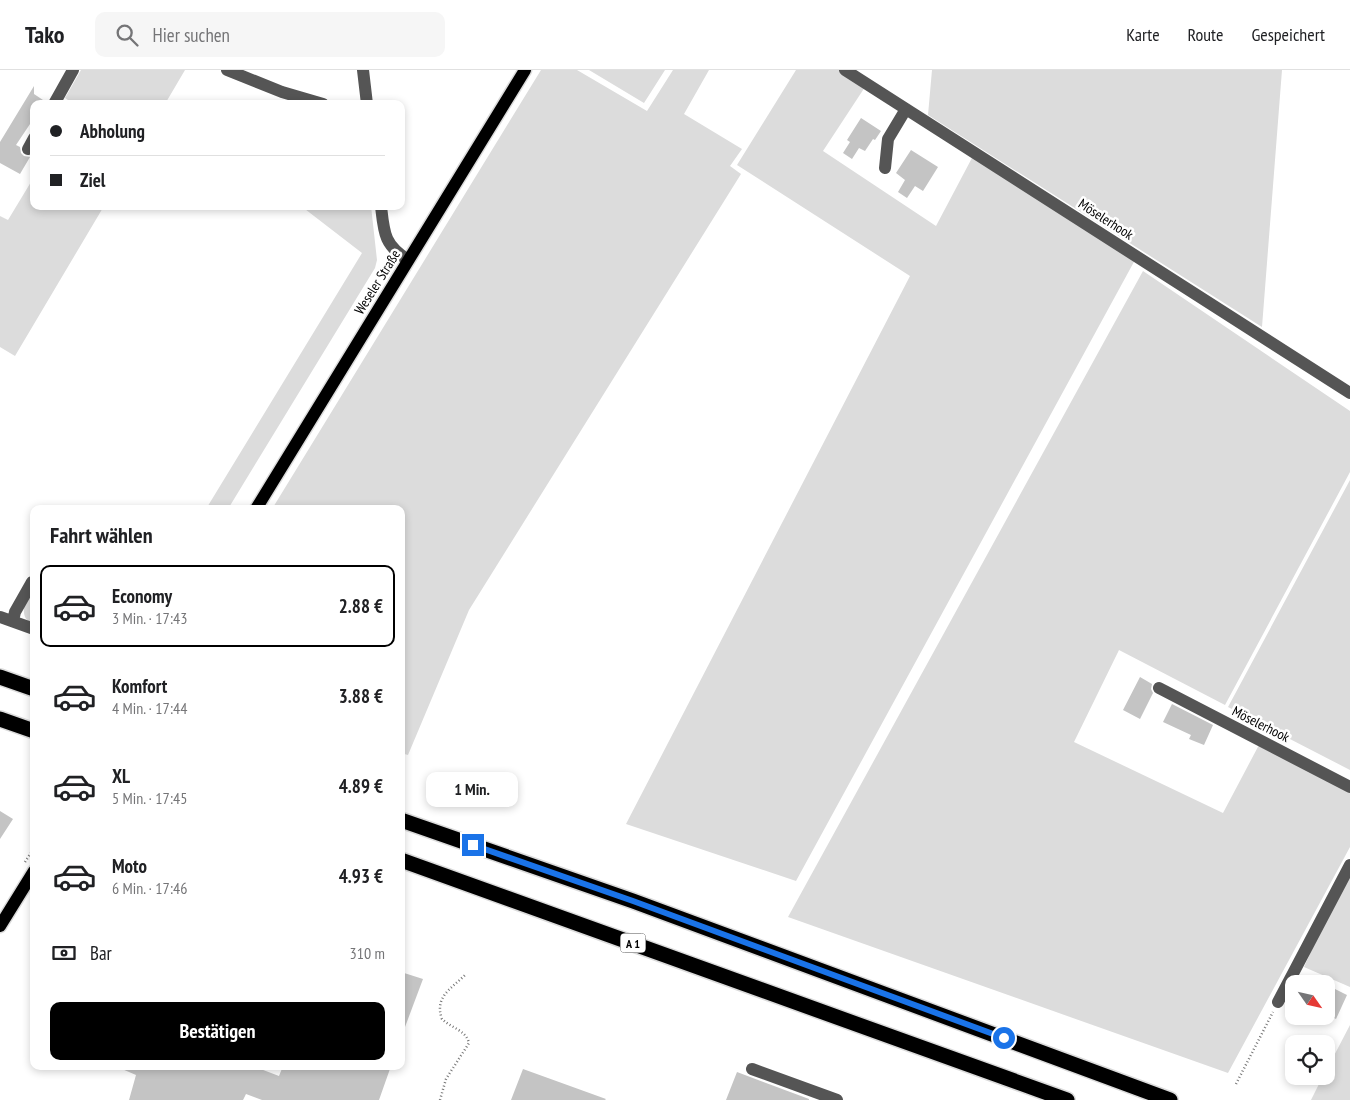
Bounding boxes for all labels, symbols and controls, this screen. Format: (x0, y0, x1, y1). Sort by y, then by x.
search box (95, 12, 445, 57)
text: Tako (25, 19, 65, 50)
icon: search (113, 21, 141, 49)
text: Hier suchen (153, 23, 230, 47)
text: Karte (1126, 23, 1160, 46)
text: Route (1188, 23, 1223, 46)
text: Gespeichert (1251, 23, 1325, 46)
text: Abholung (80, 119, 145, 143)
text: Ziel (80, 168, 105, 192)
street label: Möselerhook (1075, 195, 1137, 244)
street label: Weseler Straße (350, 246, 404, 318)
text: Fahrt wählen (50, 521, 153, 549)
icon: car (52, 584, 97, 629)
text: Economy (112, 584, 172, 608)
text: 2.88 € (339, 594, 383, 618)
text: 3 Min. · 17:43 (112, 608, 187, 628)
icon: car (52, 674, 97, 719)
text: Komfort (112, 674, 167, 698)
text: 3.88 € (339, 684, 383, 708)
text: 4 Min. · 17:44 (112, 698, 187, 718)
street label: Möselerhook (1229, 702, 1293, 746)
icon: car (52, 764, 97, 809)
text: XL (112, 764, 130, 788)
callout: 1 Min. (427, 772, 519, 808)
text: 4.89 € (339, 774, 383, 798)
text: 1 Min. (454, 779, 490, 799)
text: 5 Min. · 17:45 (112, 788, 187, 808)
route end (462, 834, 484, 856)
icon: car (52, 854, 97, 899)
text: Moto (112, 854, 147, 878)
text: 4.93 € (339, 864, 383, 888)
text: 6 Min. · 17:46 (112, 878, 187, 898)
road number: A 1 (620, 934, 646, 952)
icon: cash (50, 939, 78, 967)
text: Bar (90, 941, 112, 965)
text: 310 m (350, 943, 385, 963)
north arrow (1285, 975, 1335, 1025)
map controls (1285, 975, 1335, 1085)
button: Bestätigen (50, 1002, 385, 1060)
route start (993, 1027, 1015, 1049)
button: locate (1285, 1035, 1335, 1085)

